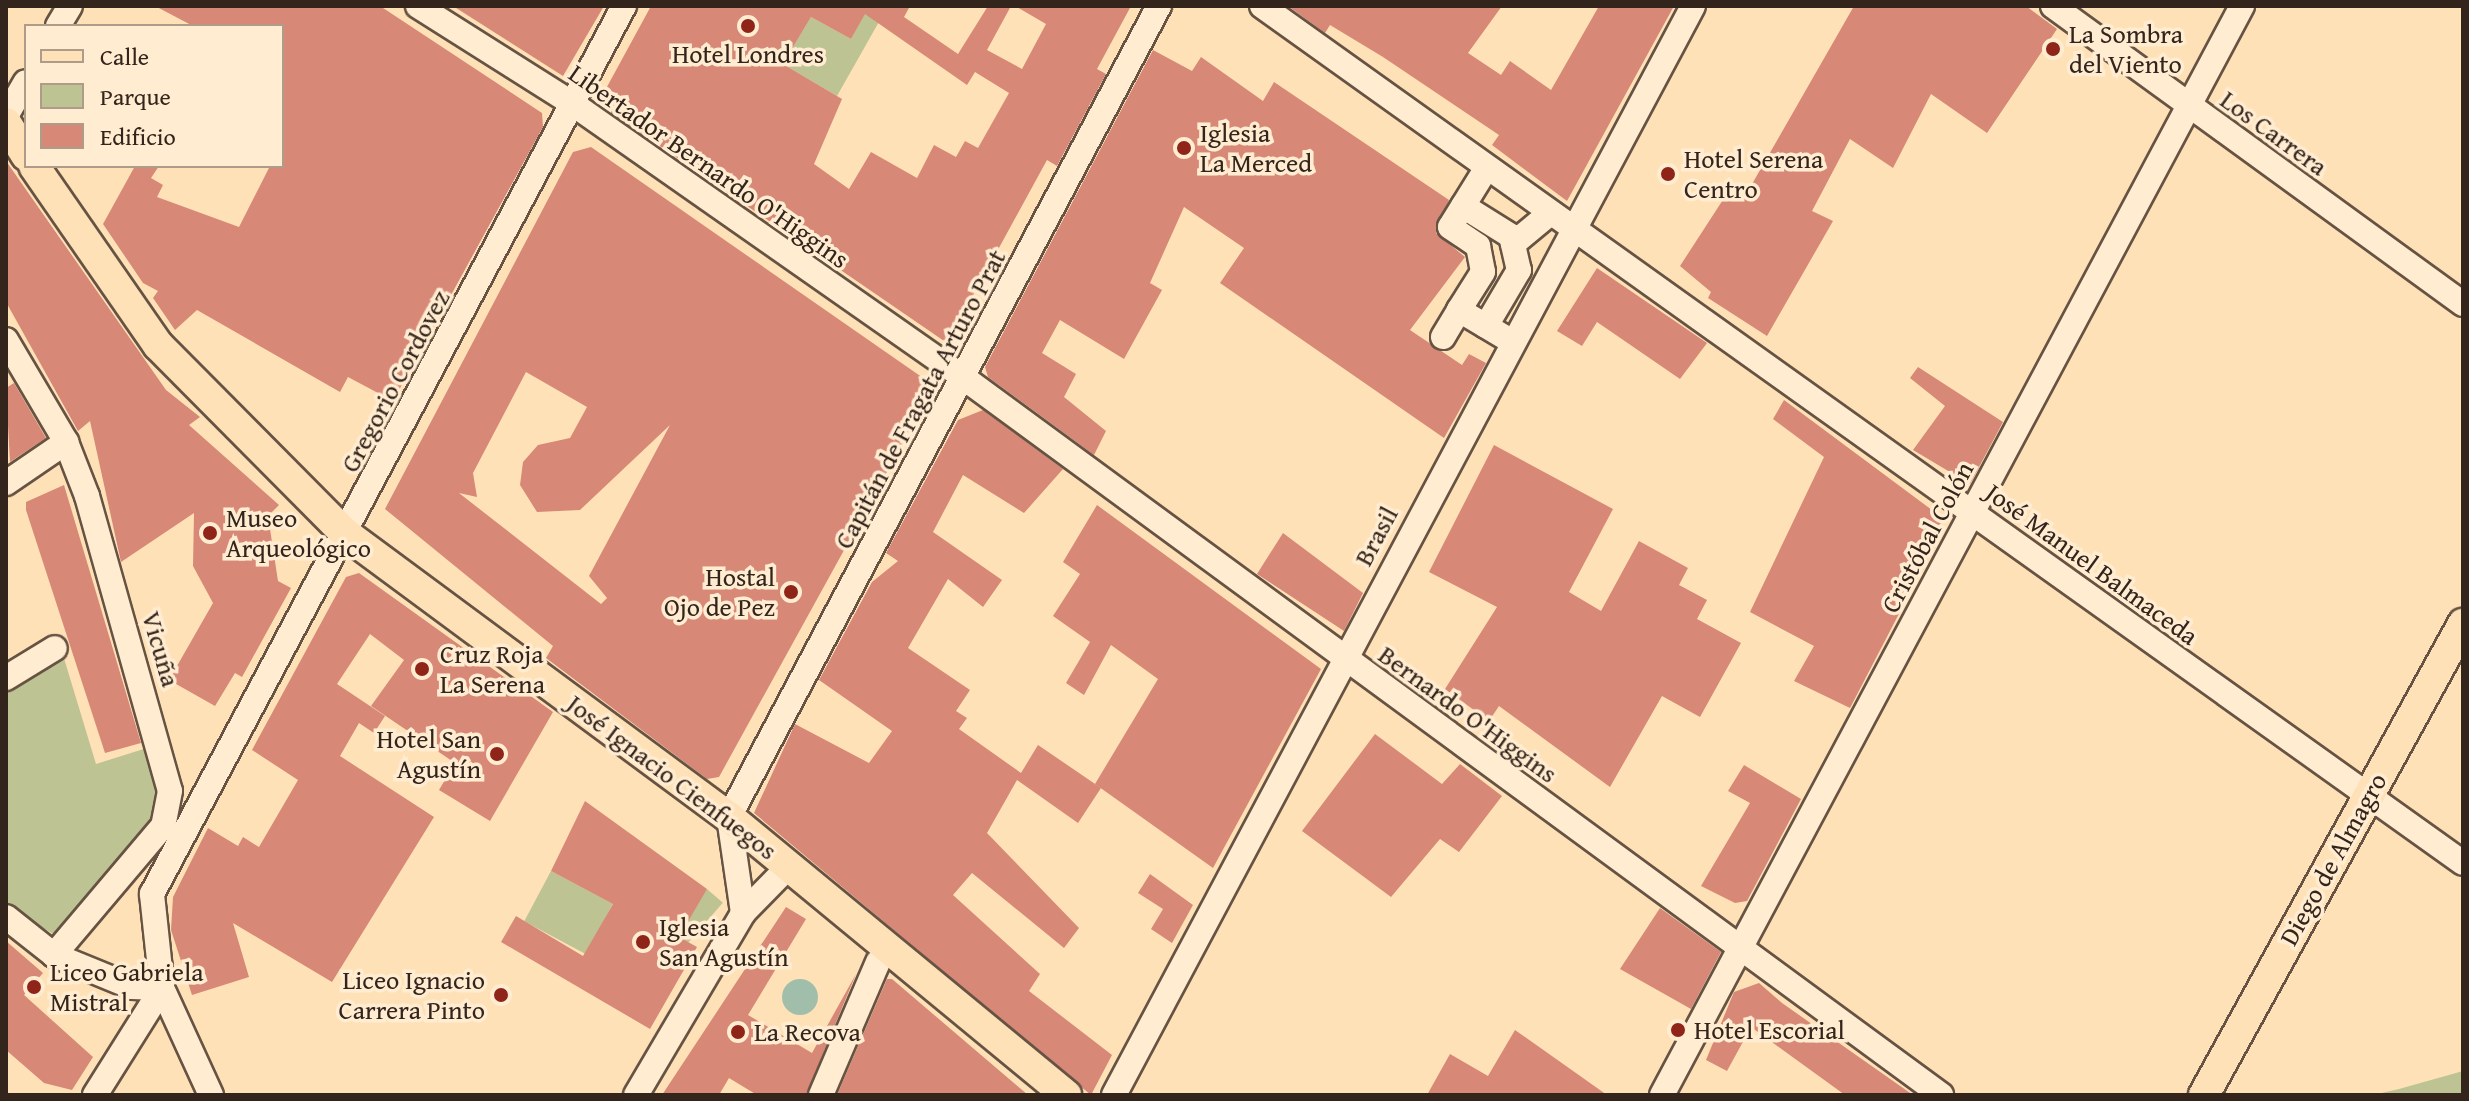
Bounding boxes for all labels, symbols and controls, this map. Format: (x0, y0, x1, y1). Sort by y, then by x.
marker: Hotel Londres (739, 17, 757, 35)
place label: La Sombra del Viento (2069, 18, 2183, 80)
legend (24, 24, 284, 168)
place label: Hotel Londres (672, 38, 824, 70)
text: Calle (100, 39, 149, 74)
marker: La Sombra del Viento (2044, 40, 2062, 58)
street label: Libertador Bernardo O'Higgins (563, 57, 855, 275)
text: Parque (100, 79, 171, 114)
street label: Los Carrera (2215, 84, 2333, 182)
place label: Iglesia La Merced (1200, 117, 1312, 178)
text: Edificio (100, 119, 176, 154)
marker: Iglesia La Merced (1175, 139, 1193, 157)
place label: Hotel Serena Centro (1684, 143, 1823, 204)
marker: Hotel Serena Centro (1659, 165, 1677, 183)
street label: Capitán de Fragata Arturo Prat (828, 244, 1012, 554)
street label: Gregorio Cordovez (334, 285, 456, 477)
street label: Cristóbal Colón (1874, 456, 1980, 618)
street label: José Manuel Balmaceda (1980, 476, 2204, 652)
street label: Brasil (1348, 501, 1404, 571)
place label: Museo Arqueológico (226, 502, 371, 564)
marker: Museo Arqueológico (201, 524, 219, 542)
place label: Hostal Ojo de Pez (664, 561, 775, 622)
marker: Hostal Ojo de Pez (782, 583, 800, 601)
street label: Vicuña (135, 608, 187, 690)
place label: Cruz Roja La Serena (440, 638, 545, 700)
street label: Bernardo O'Higgins (1373, 639, 1563, 789)
marker: Cruz Roja La Serena (411, 658, 433, 680)
street label: José Ignacio Cienfuegos (561, 688, 783, 866)
place label: Hotel San Agustín (376, 723, 481, 784)
marker: Hotel San Agustín (488, 745, 506, 763)
street label: Diego de Almagro (2273, 767, 2393, 951)
place label: Iglesia San Agustín (659, 911, 788, 972)
marker: Iglesia San Agustín (634, 933, 652, 951)
place label: Liceo Gabriela Mistral (50, 956, 204, 1018)
place label: Liceo Ignacio Carrera Pinto (339, 964, 485, 1026)
marker: Liceo Gabriela Mistral (25, 978, 43, 996)
marker: Liceo Ignacio Carrera Pinto (492, 986, 510, 1004)
place label: Hotel Escorial (1694, 1014, 1845, 1046)
place label: La Recova (754, 1016, 861, 1048)
marker: Hotel Escorial (1669, 1021, 1687, 1039)
marker: La Recova (729, 1023, 747, 1041)

